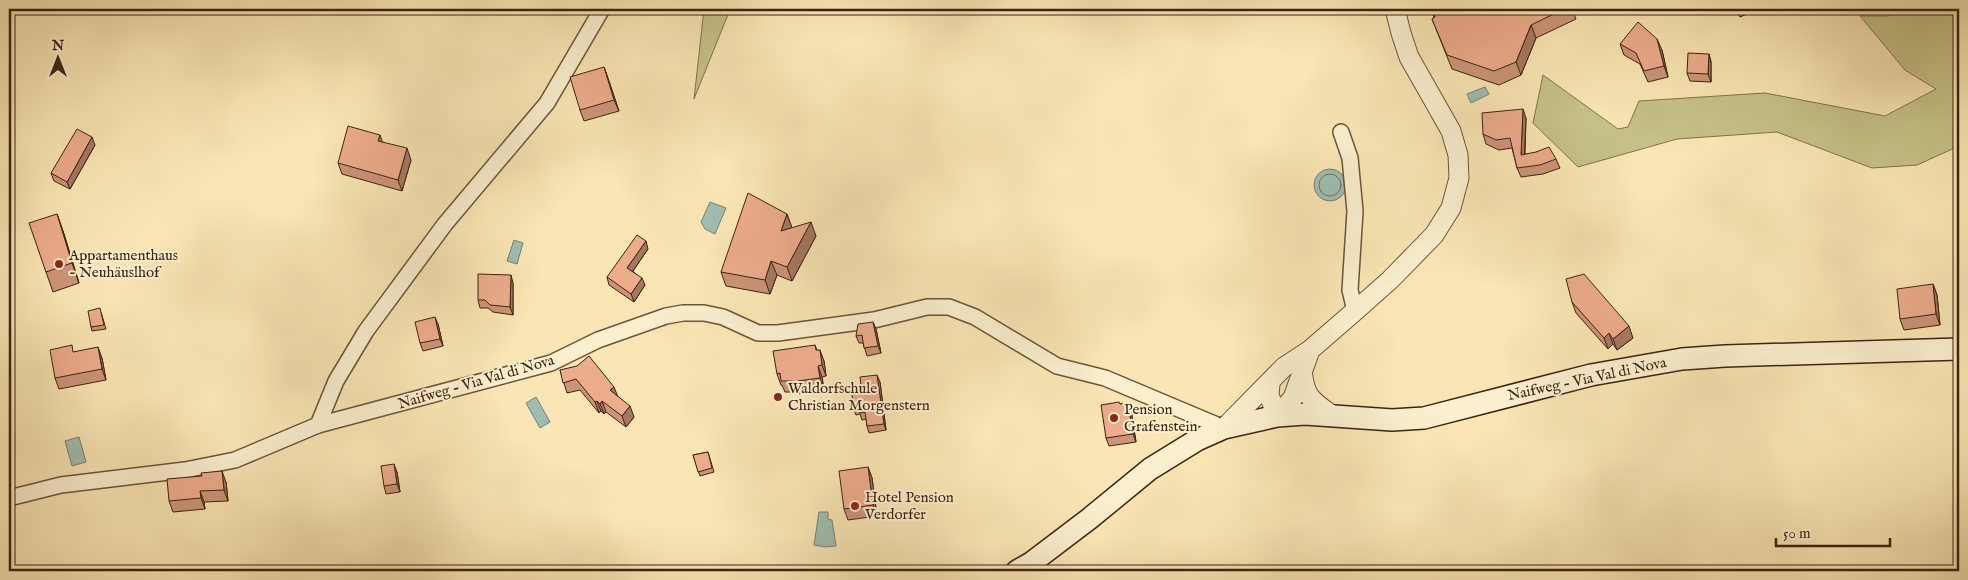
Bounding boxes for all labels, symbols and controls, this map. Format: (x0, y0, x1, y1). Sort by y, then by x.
north arrow (32, 32, 82, 82)
text: N (51, 37, 64, 55)
place label: Appartamenthaus - Neuhäuslhof (68, 246, 178, 282)
marker: Appartamenthaus - Neuhäuslhof (53, 258, 65, 270)
street label: Naifweg - Via Val di Nova (396, 350, 557, 413)
street label: Naifweg - Via Val di Nova (1506, 353, 1669, 405)
place label: Waldorfschule Christian Morgenstern (788, 379, 930, 415)
marker: Waldorfschule Christian Morgenstern (772, 391, 784, 403)
place label: Pension Grafenstein (1124, 400, 1198, 436)
marker: Pension Grafenstein (1108, 412, 1120, 424)
place label: Hotel Pension Verdorfer (864, 488, 954, 524)
marker: Hotel Pension Verdorfer (849, 500, 861, 512)
scale bar (1776, 515, 1889, 547)
text: 50 m (1783, 524, 1811, 543)

